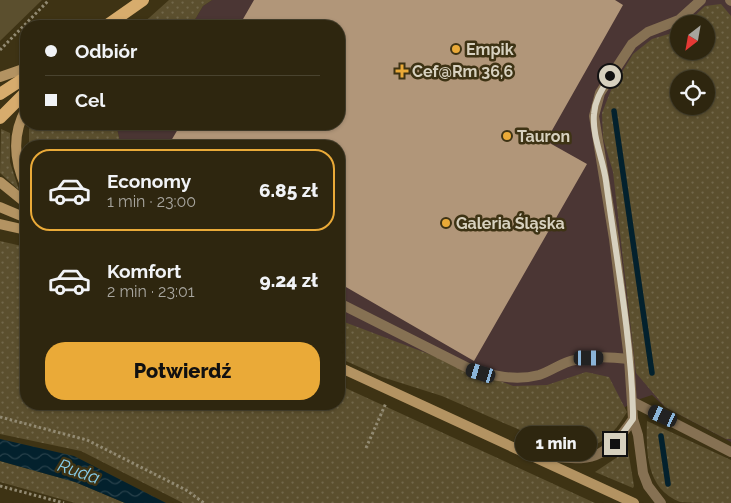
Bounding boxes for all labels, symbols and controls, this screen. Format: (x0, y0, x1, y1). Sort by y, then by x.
north arrow (670, 15, 715, 60)
map controls (670, 15, 715, 115)
text: Odbiór (75, 40, 137, 62)
place label: Empik (466, 40, 514, 59)
marker: Empik (450, 43, 462, 55)
place label: Cef@Rm 36,6 (412, 62, 514, 81)
marker: Cef@Rm 36,6 (396, 65, 408, 77)
route start (599, 65, 621, 87)
button: locate (670, 70, 715, 115)
text: Cel (75, 89, 105, 111)
place label: Tauron (517, 127, 570, 146)
marker: Tauron (501, 130, 513, 142)
icon: car (47, 168, 92, 213)
text: Economy (107, 170, 191, 192)
text: 6.85 zł (259, 179, 318, 201)
text: 1 min · 23:00 (107, 192, 196, 211)
place label: Galeria Śląska (456, 213, 565, 233)
marker: Galeria Śląska (440, 217, 452, 229)
icon: car (47, 258, 92, 303)
text: Komfort (107, 260, 181, 282)
text: 9.24 zł (260, 269, 318, 291)
text: 2 min · 23:01 (107, 282, 195, 301)
button: Potwierdź (45, 342, 320, 400)
car (574, 351, 604, 366)
car (464, 361, 497, 385)
car (646, 403, 679, 429)
callout: 1 min (515, 426, 598, 462)
route end (604, 433, 626, 455)
text: 1 min (535, 434, 577, 453)
water label: Ruda (55, 454, 103, 488)

